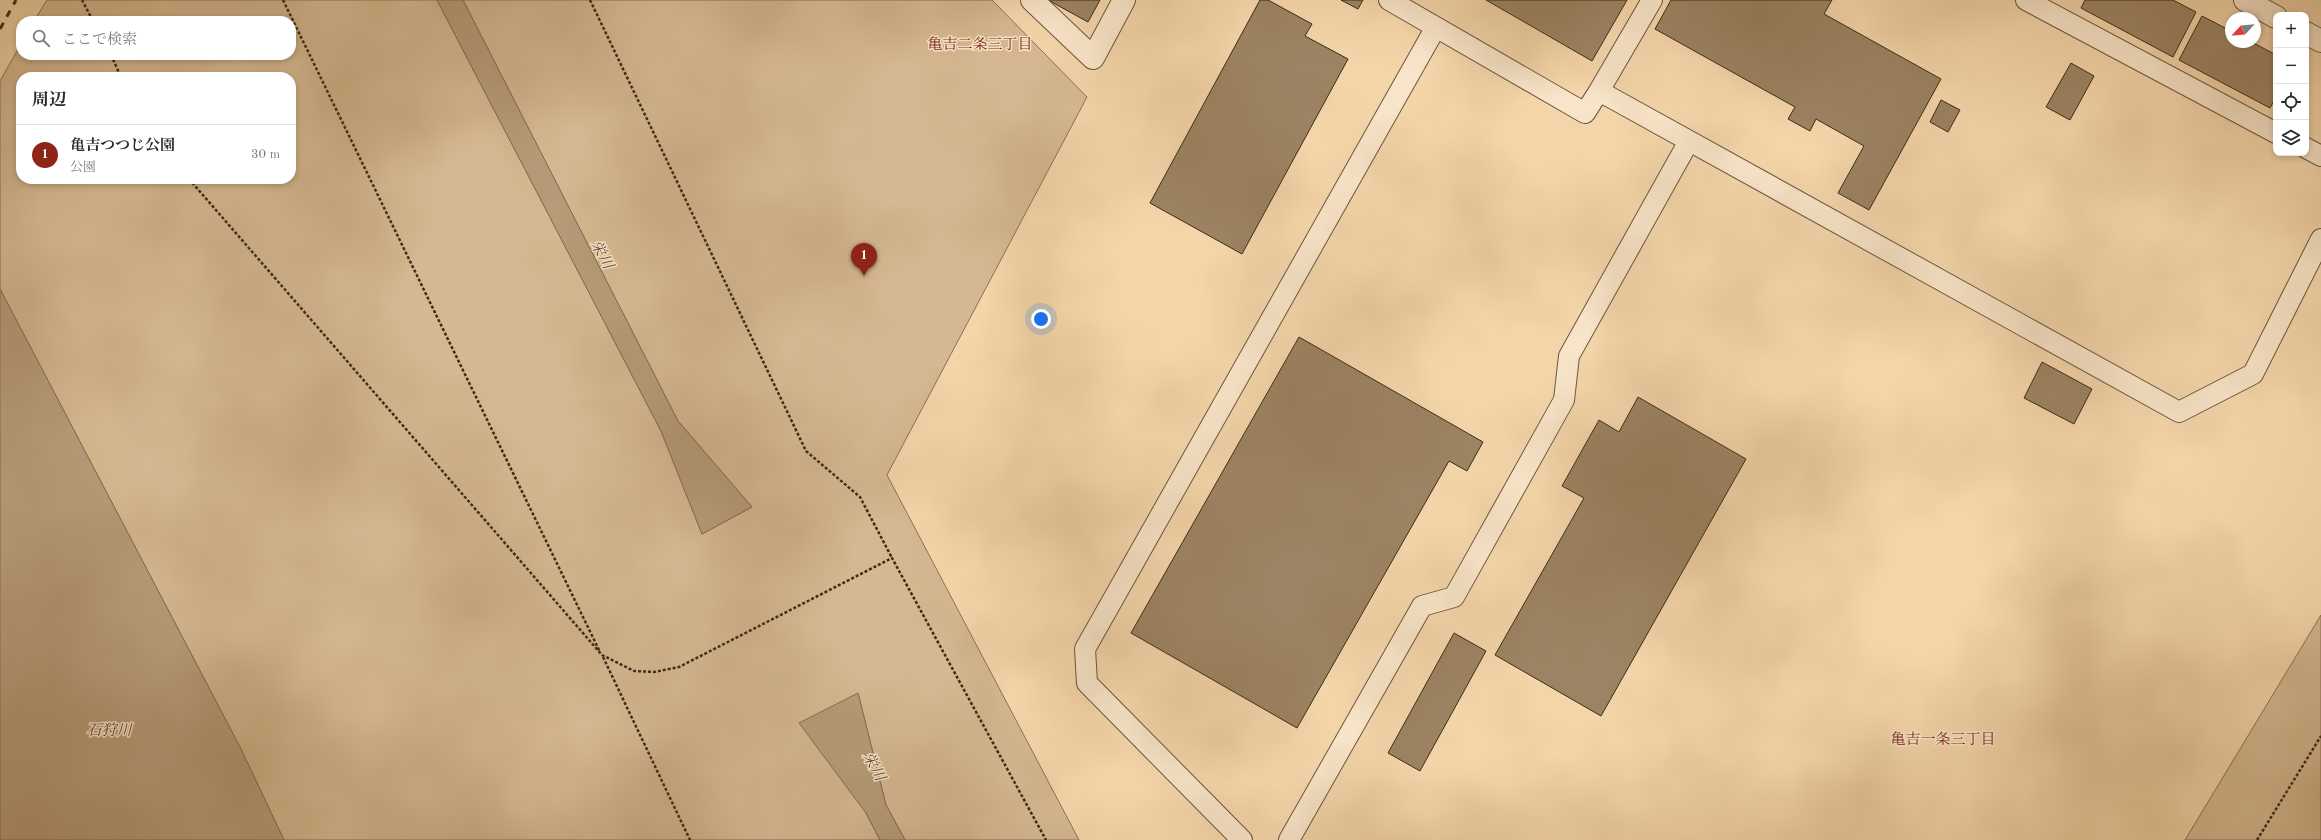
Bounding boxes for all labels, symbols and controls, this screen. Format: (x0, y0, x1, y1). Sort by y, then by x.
north arrow (2225, 12, 2261, 48)
map controls (2273, 12, 2309, 156)
button: + (2273, 12, 2309, 48)
search box (16, 16, 296, 60)
icon: search (30, 27, 52, 49)
text: ここで検索 (62, 33, 137, 48)
district label: 亀吉二条三丁目 (927, 36, 1033, 53)
button: − (2273, 48, 2309, 84)
button: locate (2273, 84, 2309, 120)
text: 周辺 (32, 92, 66, 109)
button: layers (2273, 120, 2309, 156)
text: 亀吉つつじ公園 (70, 139, 175, 154)
text: 1 (41, 148, 49, 161)
text: 30 m (251, 148, 280, 161)
text: 公園 (70, 161, 96, 174)
water label: 栄川 (587, 237, 617, 274)
pin: 1 (851, 243, 877, 276)
your location (1031, 309, 1051, 329)
water label: 石狩川 (86, 722, 133, 739)
district label: 亀吉一条三丁目 (1890, 731, 1996, 748)
water label: 栄川 (859, 749, 889, 786)

